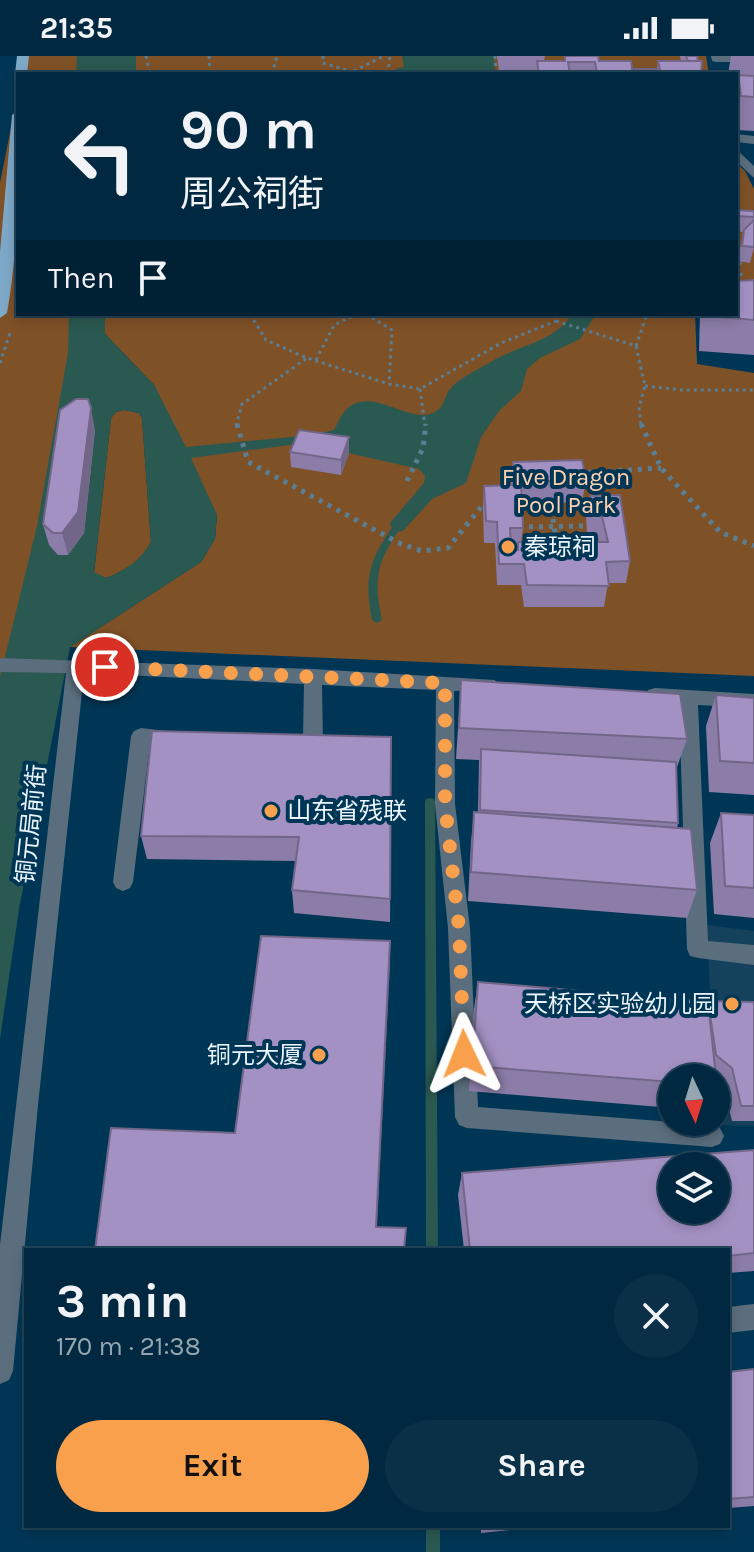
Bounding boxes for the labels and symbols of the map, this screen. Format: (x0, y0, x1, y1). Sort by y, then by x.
park label: Five Dragon Pool Park (502, 463, 630, 519)
place label: 秦琼祠 (524, 533, 596, 561)
marker: 秦琼祠 (499, 538, 517, 556)
pin (71, 633, 139, 701)
street label: 铜元局前街 (11, 763, 51, 885)
place label: 山东省残联 (287, 797, 407, 825)
marker: 山东省残联 (262, 802, 280, 820)
place label: 天桥区实验幼儿园 (524, 990, 716, 1018)
marker: 天桥区实验幼儿园 (723, 995, 741, 1013)
position arrow (422, 1012, 506, 1096)
place label: 铜元大厦 (207, 1041, 303, 1069)
marker: 铜元大厦 (310, 1046, 328, 1064)
north arrow (658, 1064, 730, 1136)

